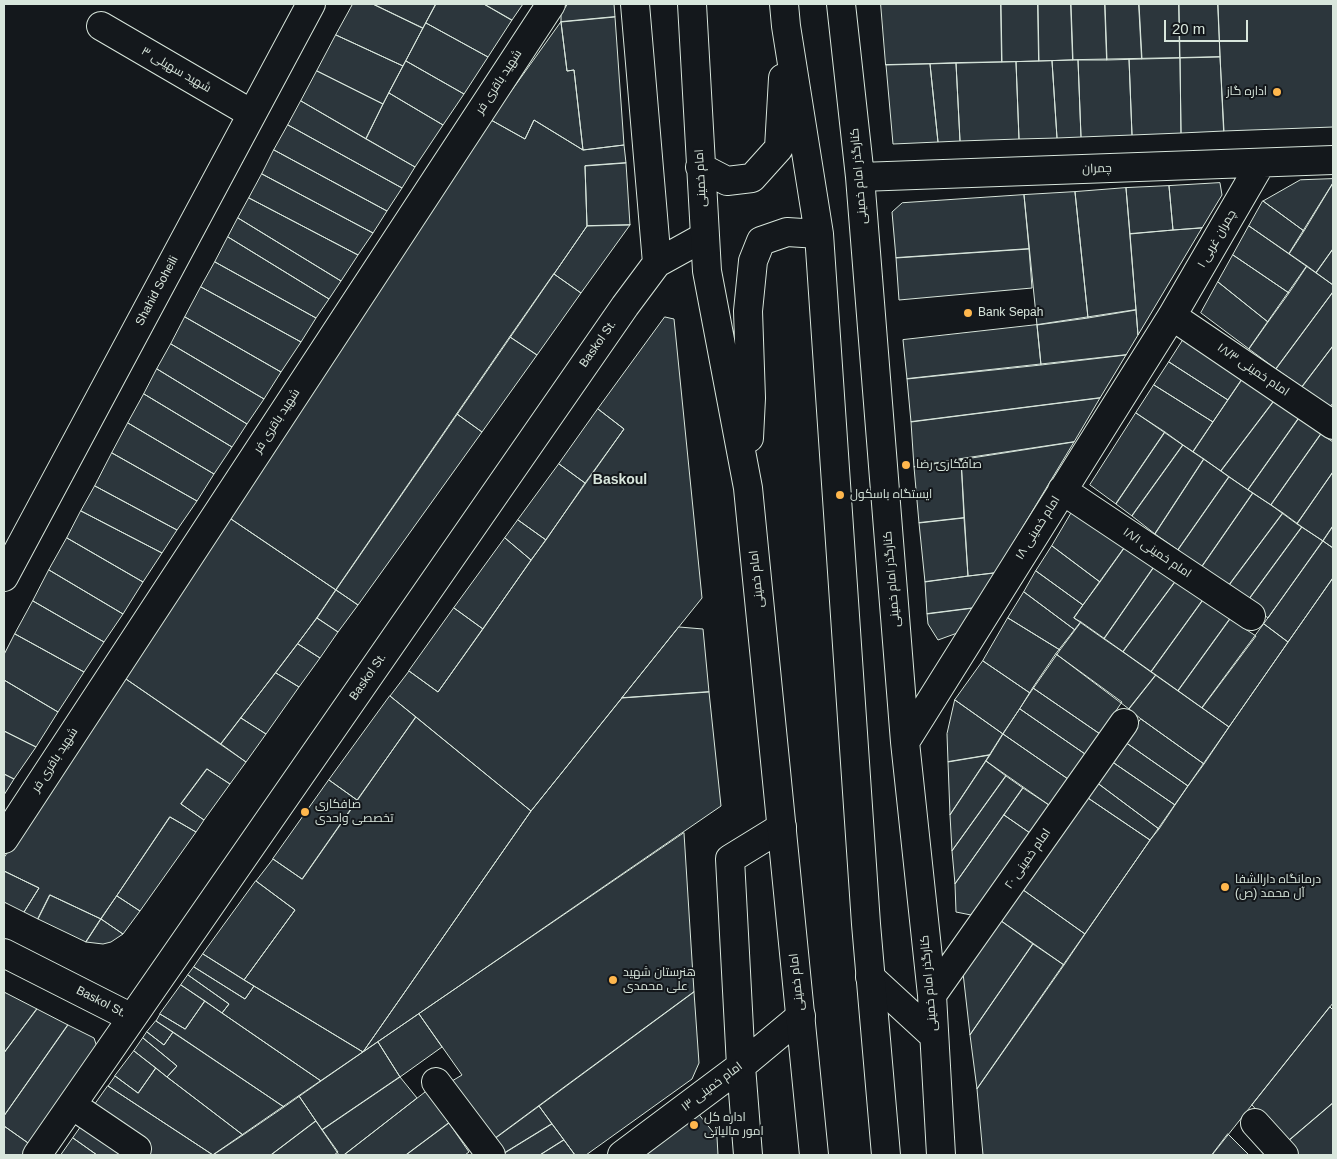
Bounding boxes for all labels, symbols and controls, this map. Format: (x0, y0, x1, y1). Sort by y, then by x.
scale bar (1167, 10, 1251, 42)
text: 20 m (1172, 20, 1205, 37)
street label: شهید سهیلی ۳ (139, 44, 213, 96)
street label: شهید باقری فر (473, 47, 525, 117)
place label: اداره گاز (1226, 85, 1267, 99)
marker: اداره گاز (1271, 86, 1283, 98)
street label: کنارگذر امام خمینی (848, 127, 870, 225)
street label: امام خمینی (692, 149, 710, 207)
street label: چمران (1082, 161, 1112, 177)
street label: چمران غربی ۱ (1195, 207, 1239, 271)
street label: Shahid Soheili (133, 254, 181, 328)
place label: Bank Sepah (978, 306, 1043, 320)
marker: Bank Sepah (962, 307, 974, 319)
street label: Baskol St. (577, 318, 619, 370)
street label: امام خمینی ۱۸/۳ (1214, 341, 1292, 399)
street label: شهید باقری فر (251, 386, 303, 456)
place label: صافکاری رضا (916, 458, 982, 472)
marker: صافکاری رضا (900, 459, 912, 471)
district label: Baskoul (593, 472, 647, 488)
place label: ایستگاه باسکول (850, 488, 932, 502)
marker: ایستگاه باسکول (834, 489, 846, 501)
street label: امام خمینی ۱۸ (1013, 494, 1063, 562)
street label: امام خمینی ۱۸/۱ (1120, 525, 1194, 581)
street label: کنارگذر امام خمینی (881, 530, 903, 628)
street label: امام خمینی (747, 550, 767, 608)
street label: Baskol St. (347, 651, 389, 703)
street label: شهید باقری فر (29, 725, 81, 795)
place label: صافکاری تخصصی واحدی (315, 798, 393, 826)
marker: صافکاری تخصصی واحدی (299, 806, 311, 818)
street label: امام خمینی ۲۰ (1002, 826, 1054, 892)
place label: درمانگاه دارالشفا آل محمد (ص) (1235, 873, 1321, 901)
marker: درمانگاه دارالشفا آل محمد (ص) (1219, 881, 1231, 893)
street label: کنارگذر امام خمینی (918, 934, 940, 1032)
street label: امام خمینی (787, 953, 807, 1011)
place label: هنرستان شهید علی محمدی (623, 966, 696, 994)
marker: هنرستان شهید علی محمدی (607, 974, 619, 986)
street label: Baskol St. (74, 983, 128, 1021)
street label: امام خمینی ۱۳ (679, 1059, 745, 1115)
place label: اداره کل امور مالیاتی (704, 1111, 764, 1139)
marker: اداره کل امور مالیاتی (688, 1119, 700, 1131)

